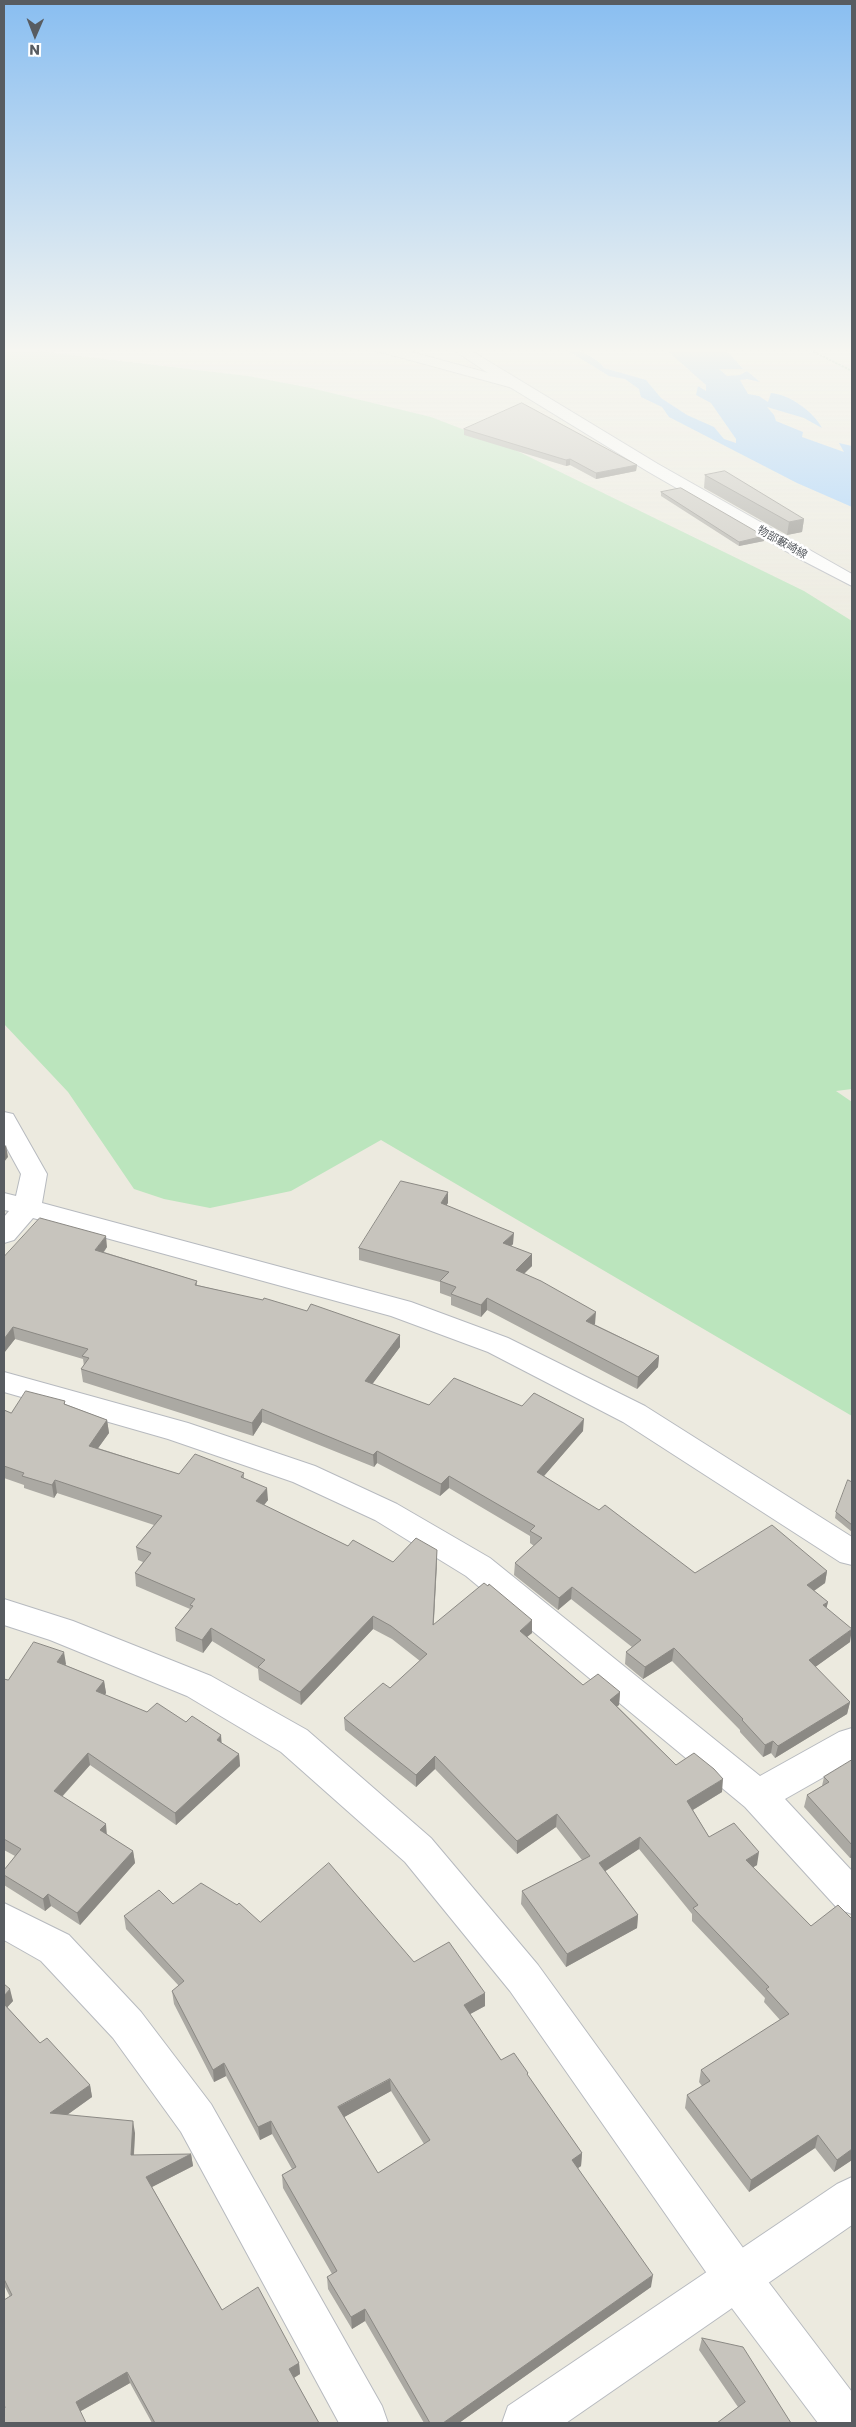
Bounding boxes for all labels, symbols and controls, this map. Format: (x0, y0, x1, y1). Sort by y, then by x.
north arrow (10, 10, 60, 60)
text: N (29, 40, 40, 60)
street label: 物部藪崎線 (755, 524, 809, 562)

